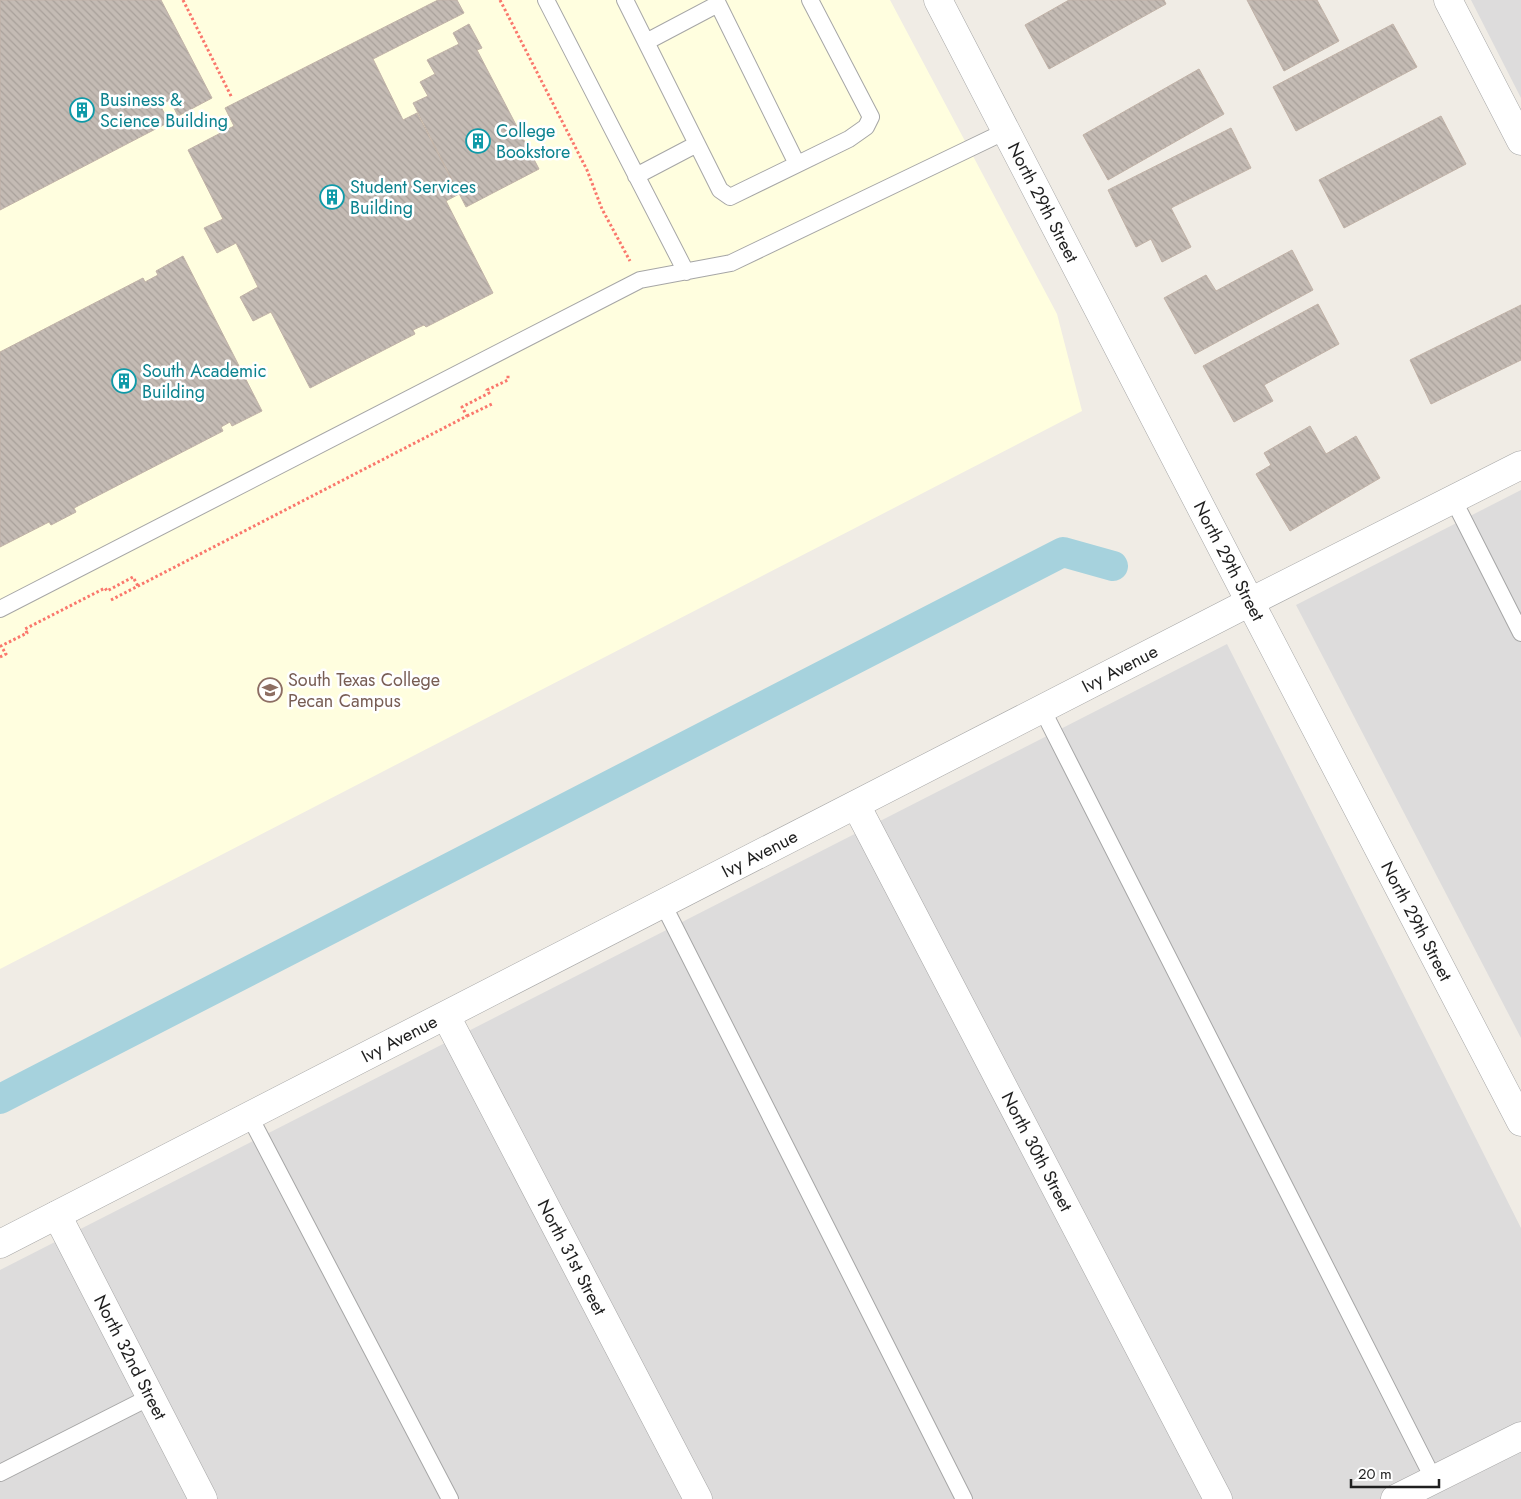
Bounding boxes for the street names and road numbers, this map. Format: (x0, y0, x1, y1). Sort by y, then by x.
street label: North 29th Street (1001, 138, 1085, 268)
street label: North 29th Street (1187, 497, 1271, 626)
street label: Ivy Avenue (1077, 638, 1162, 699)
street label: Ivy Avenue (717, 823, 802, 884)
street label: North 29th Street (1374, 857, 1459, 986)
street label: Ivy Avenue (357, 1008, 442, 1069)
street label: North 30th Street (995, 1087, 1079, 1217)
street label: North 31st Street (531, 1195, 613, 1320)
street label: North 32nd Street (87, 1290, 173, 1425)

